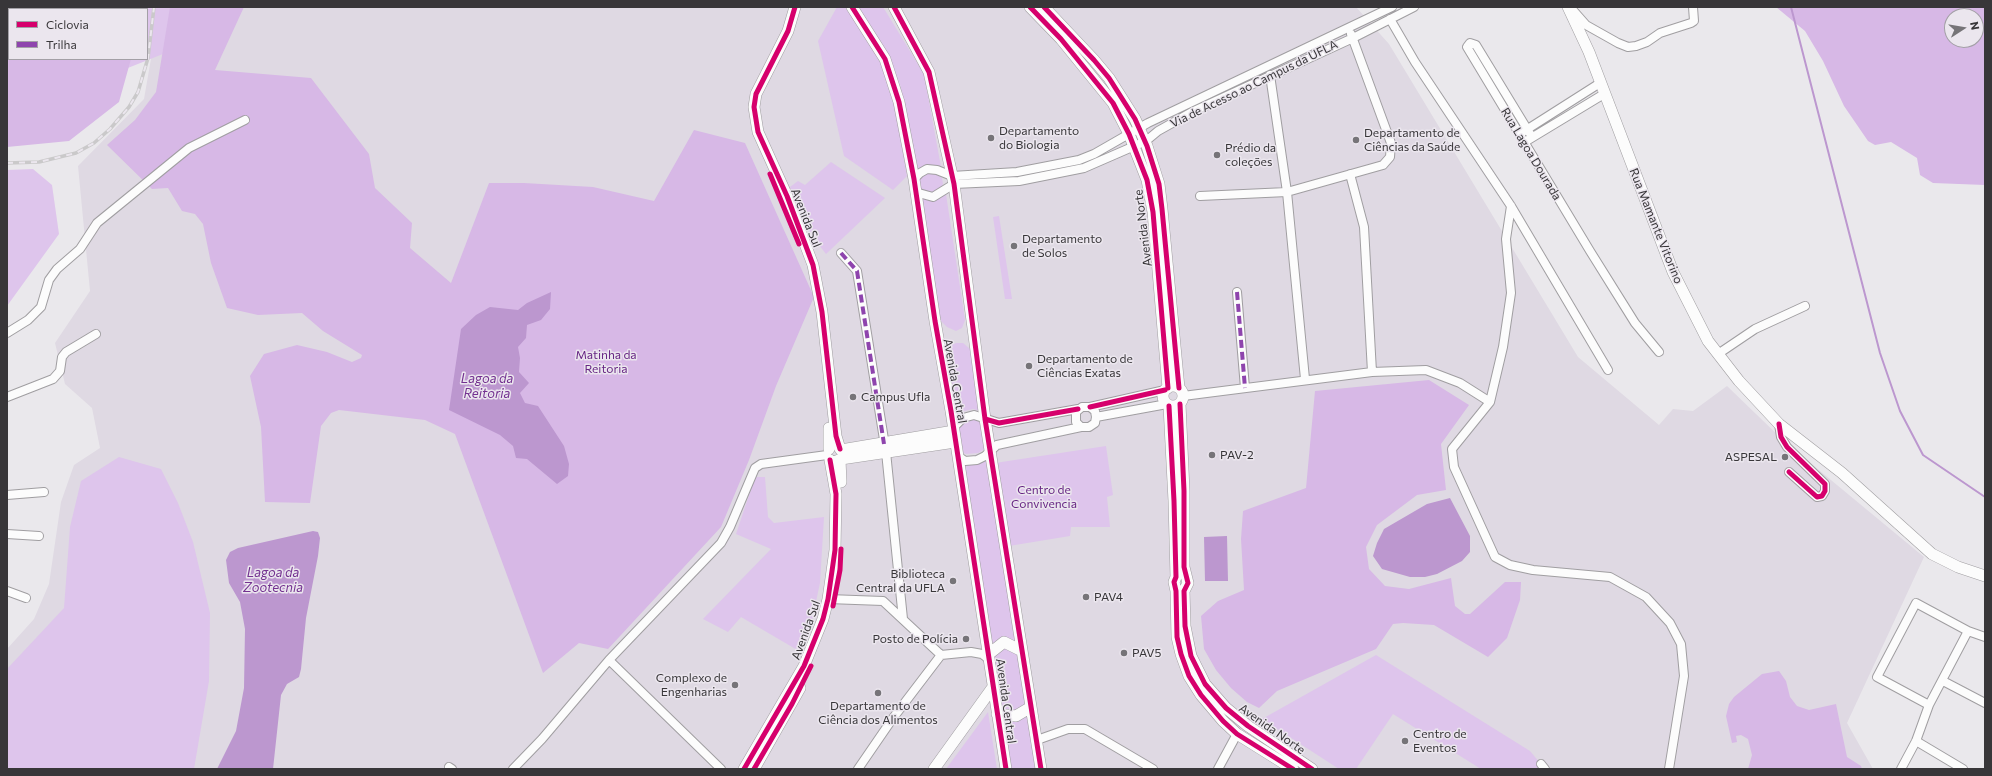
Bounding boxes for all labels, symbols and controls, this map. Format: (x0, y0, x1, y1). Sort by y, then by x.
legend (8, 8, 148, 60)
north arrow (1944, 8, 1984, 48)
text: Ciclovia (46, 17, 89, 31)
text: N (1968, 20, 1982, 31)
text: Trilha (46, 37, 77, 51)
street label: Via de Acesso ao Campus da UFLA (1168, 37, 1340, 131)
street label: Rua Lagoa Dourada (1498, 105, 1564, 203)
place label: Departamento do Biologia (999, 124, 1079, 152)
place label: Departamento de Ciências da Saúde (1364, 126, 1460, 154)
marker: Departamento do Biologia (986, 133, 996, 143)
marker: Departamento de Ciências da Saúde (1351, 135, 1361, 145)
place label: Prédio da coleções (1225, 141, 1276, 169)
marker: Prédio da coleções (1212, 150, 1222, 160)
street label: Rua Mamante Vitorino (1626, 166, 1686, 286)
street label: Avenida Sul (788, 186, 824, 250)
street label: Avenida Norte (1131, 189, 1155, 267)
place label: Departamento de Solos (1022, 232, 1102, 260)
marker: Departamento de Solos (1009, 241, 1019, 251)
street label: Avenida Central (940, 337, 970, 425)
park label: Matinha da Reitoria (575, 348, 637, 376)
place label: Departamento de Ciências Exatas (1037, 352, 1133, 380)
marker: Departamento de Ciências Exatas (1024, 361, 1034, 371)
water label: Lagoa da Reitoria (461, 371, 513, 402)
place label: Campus Ufla (861, 390, 930, 404)
marker: Campus Ufla (848, 392, 858, 402)
place label: PAV-2 (1220, 448, 1254, 462)
marker: PAV-2 (1207, 450, 1217, 460)
place label: ASPESAL (1725, 450, 1777, 464)
marker: ASPESAL (1780, 452, 1790, 462)
park label: Centro de Convivencia (1011, 483, 1077, 511)
water label: Lagoa da Zootecnia (243, 565, 303, 596)
place label: Biblioteca Central da UFLA (856, 567, 945, 595)
marker: Biblioteca Central da UFLA (948, 576, 958, 586)
place label: PAV4 (1094, 590, 1123, 604)
marker: PAV4 (1081, 592, 1091, 602)
street label: Avenida Sul (789, 598, 823, 662)
place label: Posto de Polícia (872, 632, 958, 646)
marker: Posto de Polícia (961, 634, 971, 644)
place label: PAV5 (1132, 646, 1161, 660)
marker: PAV5 (1119, 648, 1129, 658)
street label: Avenida Central (993, 657, 1019, 745)
place label: Complexo de Engenharias (656, 671, 727, 699)
marker: Complexo de Engenharias (730, 680, 740, 690)
marker: Departamento de Ciência dos Alimentos (873, 688, 883, 698)
place label: Departamento de Ciência dos Alimentos (818, 699, 938, 727)
street label: Avenida Norte (1236, 701, 1308, 757)
place label: Centro de Eventos (1413, 727, 1467, 755)
marker: Centro de Eventos (1400, 736, 1410, 746)

